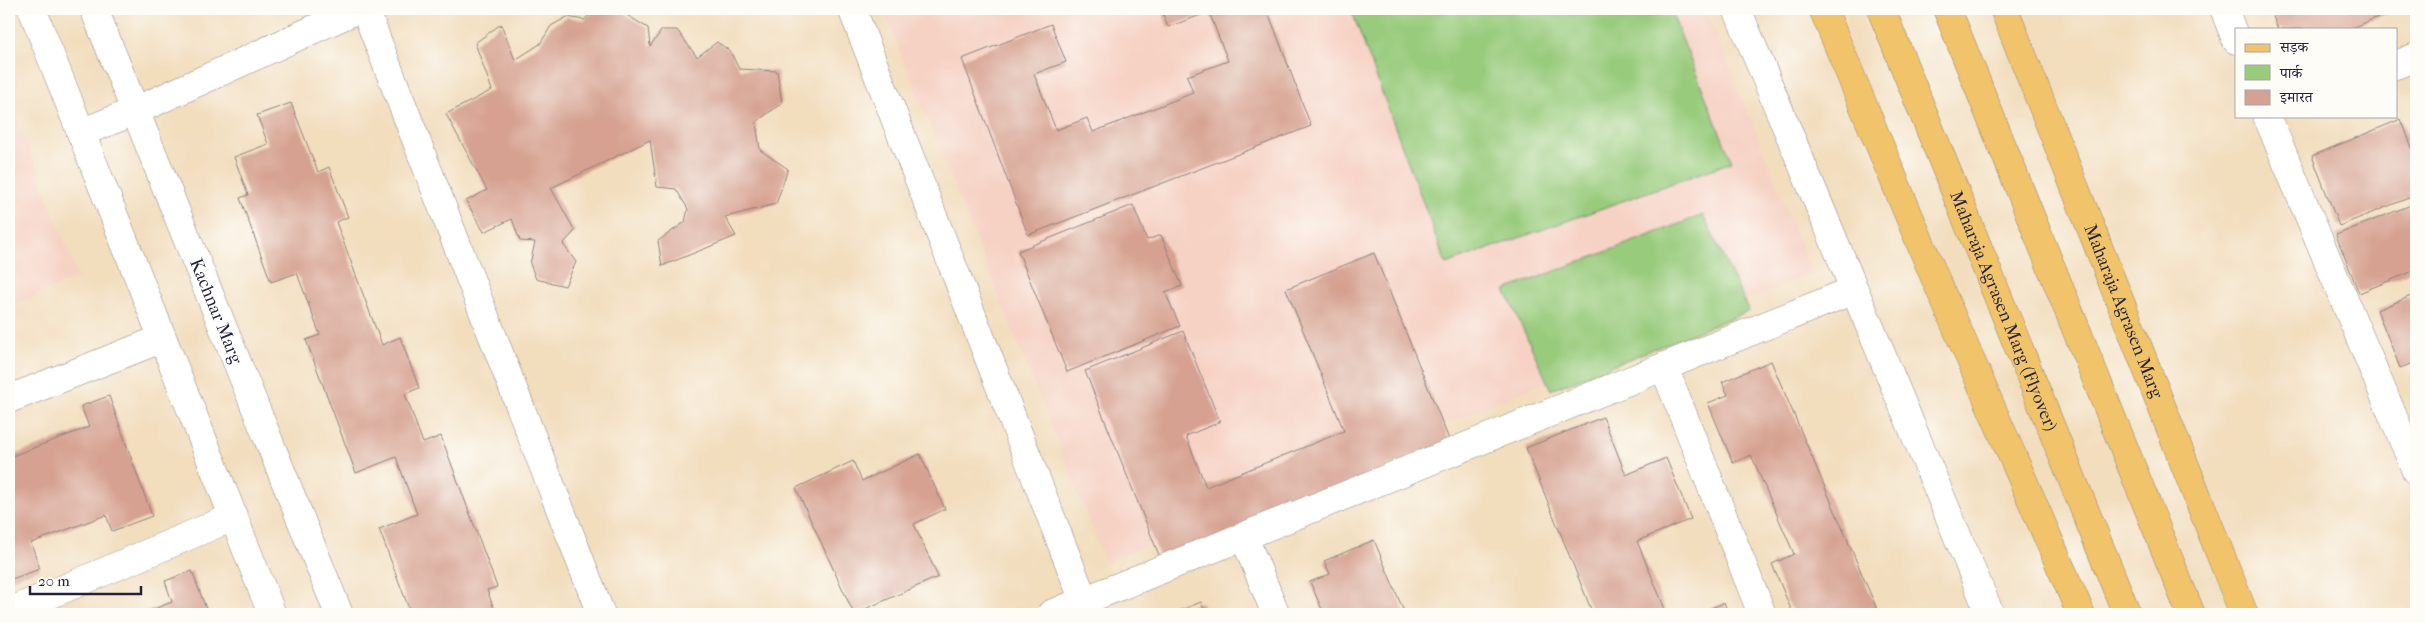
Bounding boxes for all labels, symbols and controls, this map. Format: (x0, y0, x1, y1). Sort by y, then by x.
legend (2235, 28, 2398, 118)
text: सड़क (2279, 38, 2309, 56)
text: पार्क (2279, 64, 2303, 82)
text: इमारत (2279, 88, 2314, 106)
street label: Maharaja Agrasen Marg (Flyover) (1945, 188, 2062, 434)
street label: Maharaja Agrasen Marg (2079, 221, 2167, 402)
street label: Kachnar Marg (185, 256, 247, 368)
scale bar (30, 563, 141, 595)
text: 20 m (38, 572, 70, 590)

